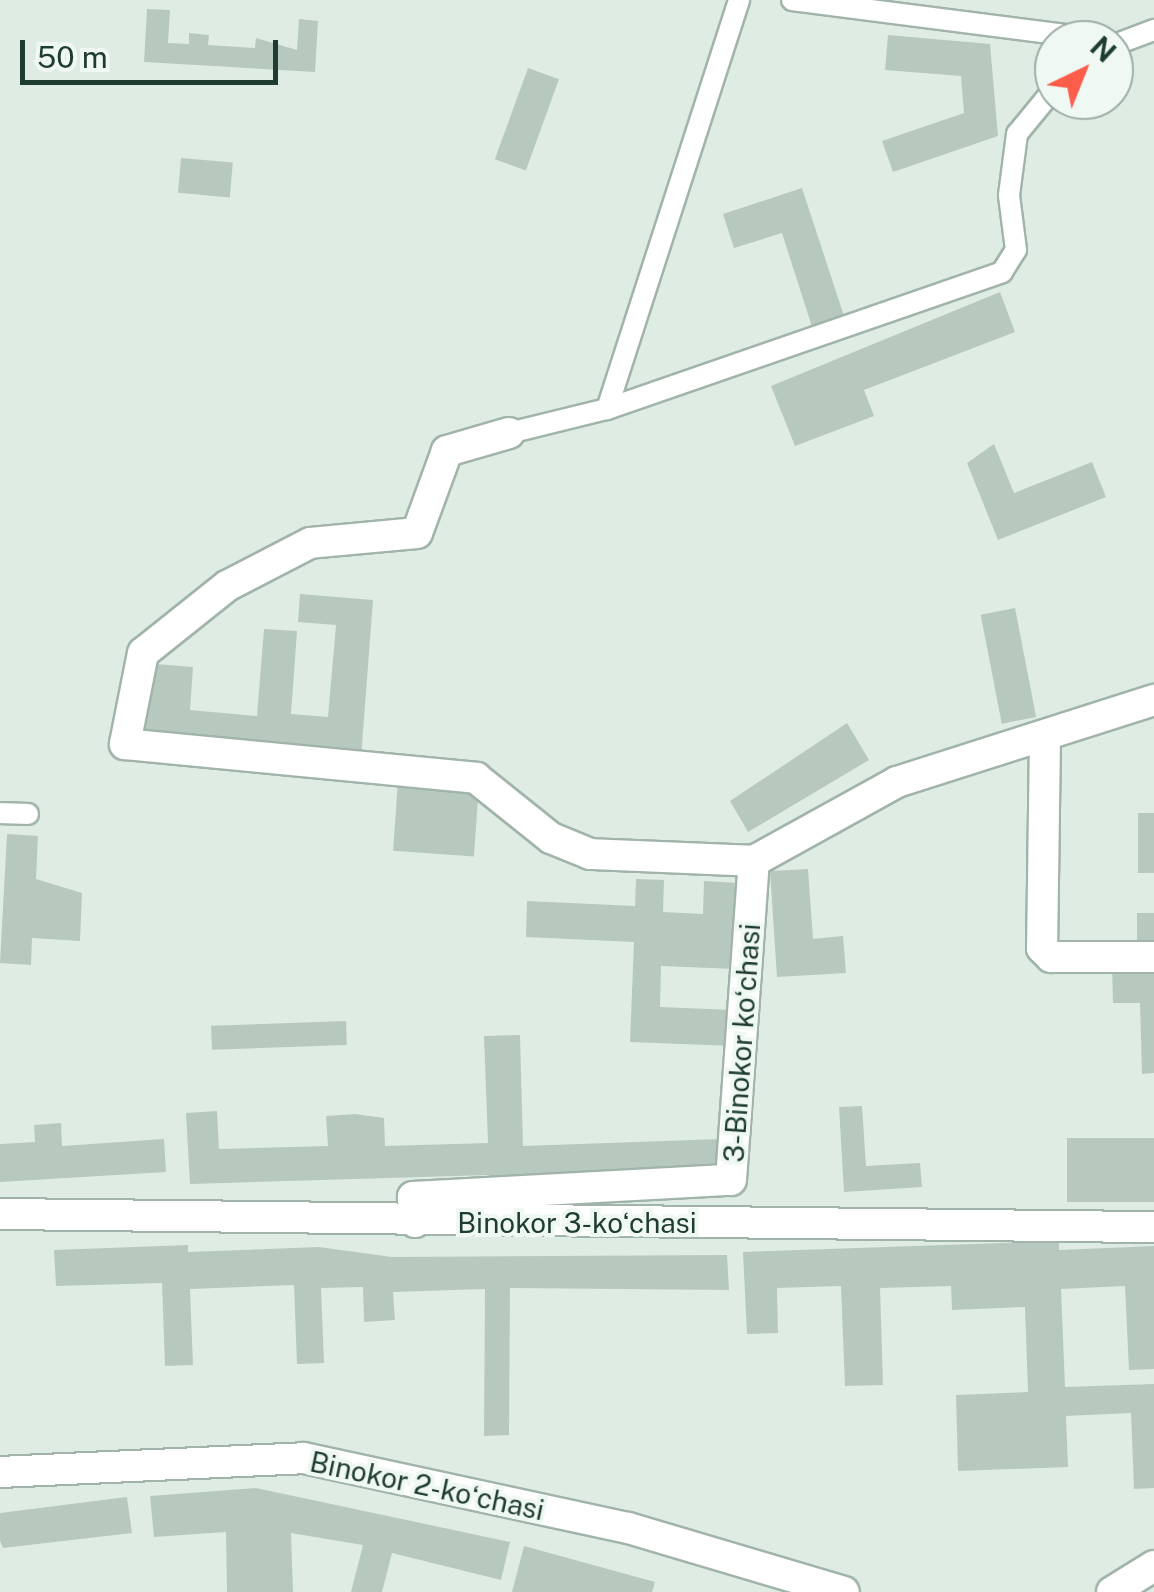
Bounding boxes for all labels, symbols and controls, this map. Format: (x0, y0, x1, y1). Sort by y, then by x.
scale bar (25, 20, 282, 82)
north arrow (1034, 20, 1134, 120)
text: N (1084, 30, 1123, 69)
text: 50 m (37, 39, 108, 75)
street label: 3-Binokor koʻchasi (717, 922, 767, 1164)
street label: Binokor 3-koʻchasi (457, 1206, 697, 1240)
street label: Binokor 2-koʻchasi (307, 1445, 547, 1527)

